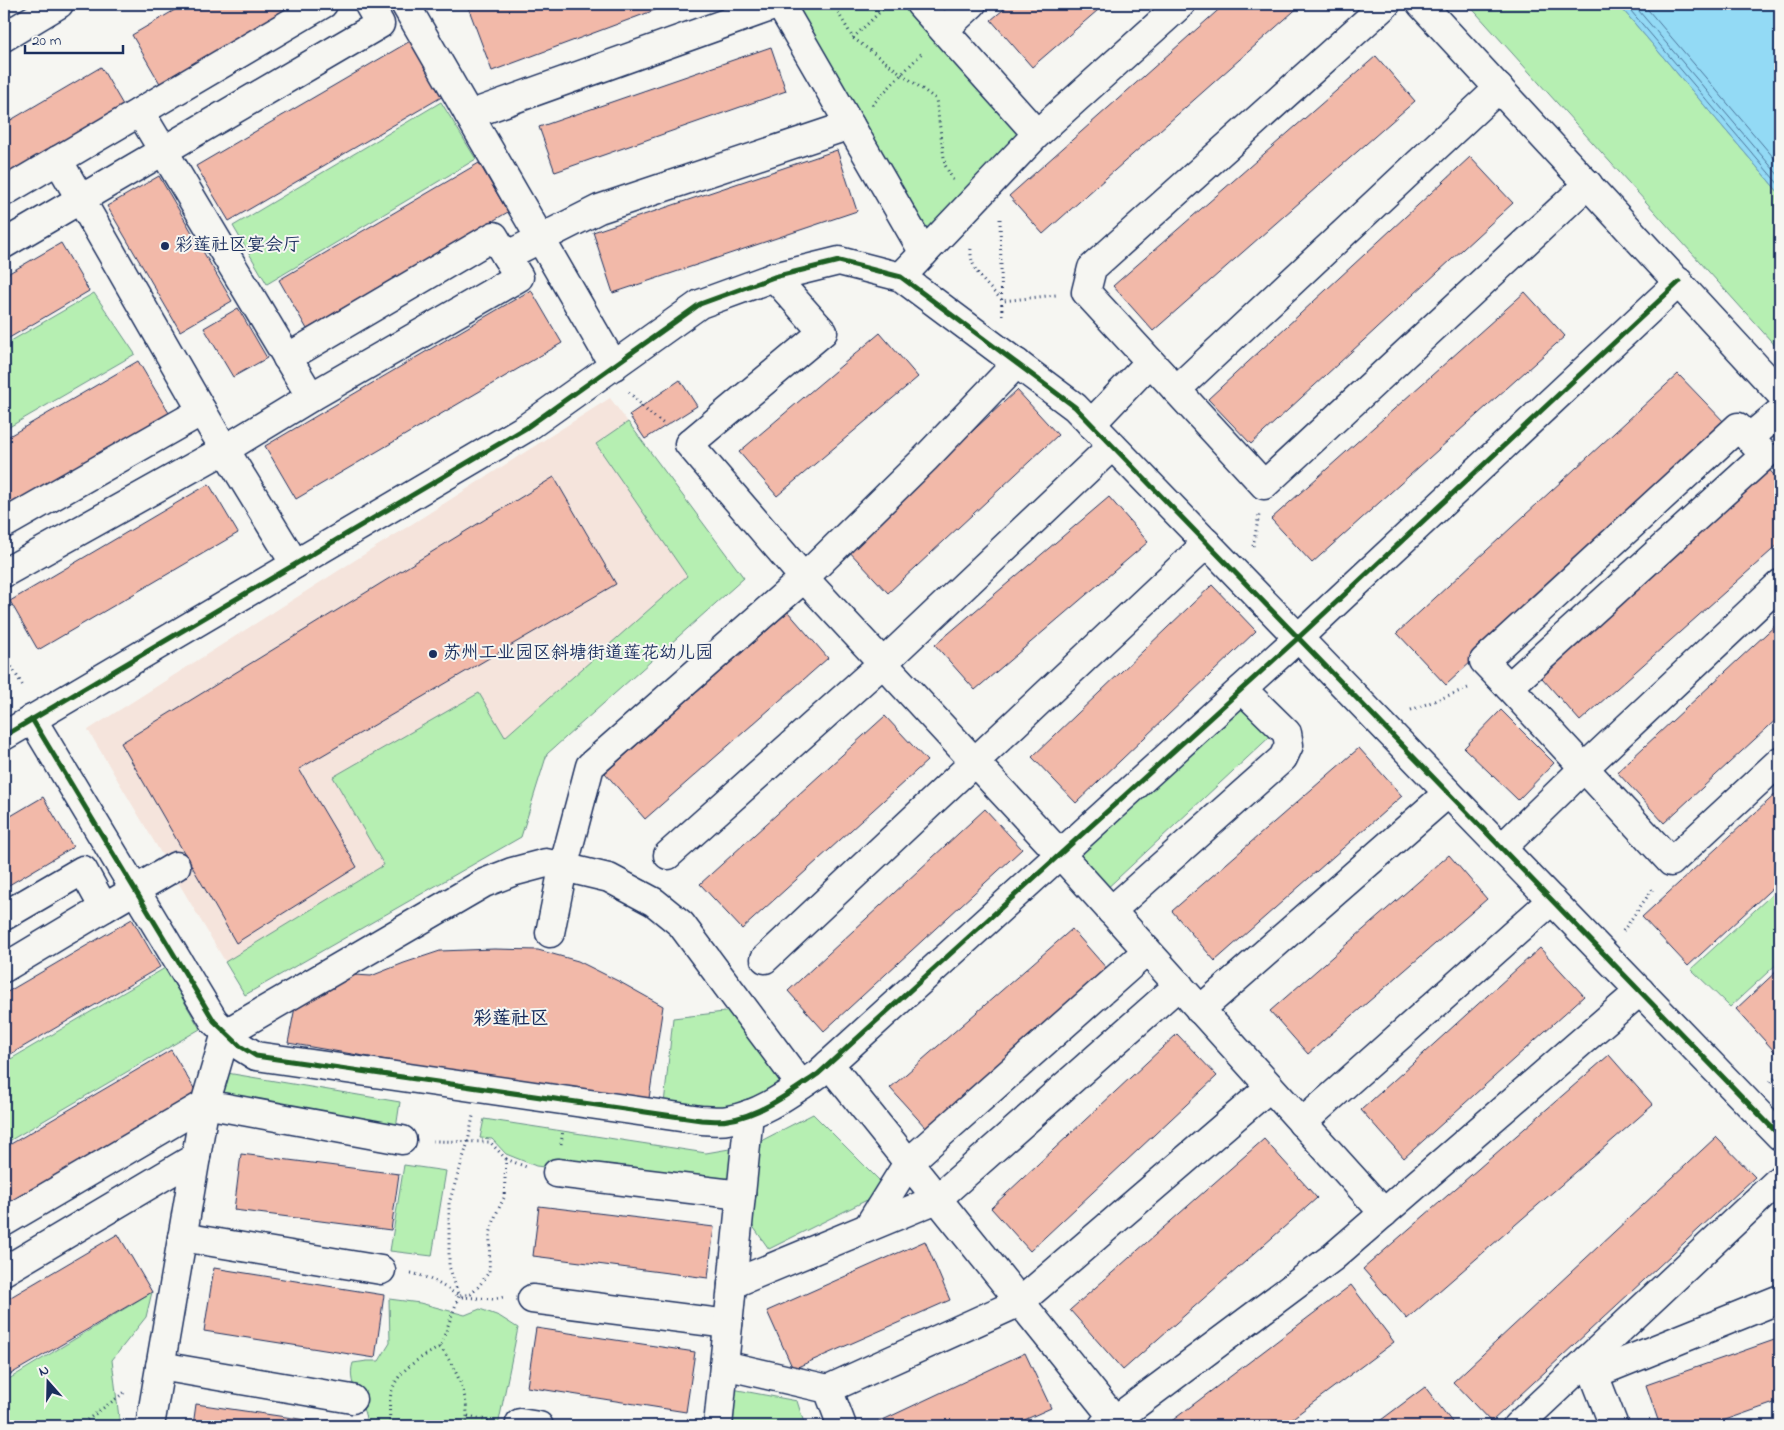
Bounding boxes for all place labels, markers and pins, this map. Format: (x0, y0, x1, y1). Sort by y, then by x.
place label: 彩莲社区宴会厅 (175, 233, 301, 259)
marker: 彩莲社区宴会厅 (159, 240, 171, 252)
place label: 苏州工业园区斜塘街道莲花幼儿园 (443, 641, 713, 667)
marker: 苏州工业园区斜塘街道莲花幼儿园 (427, 648, 439, 660)

